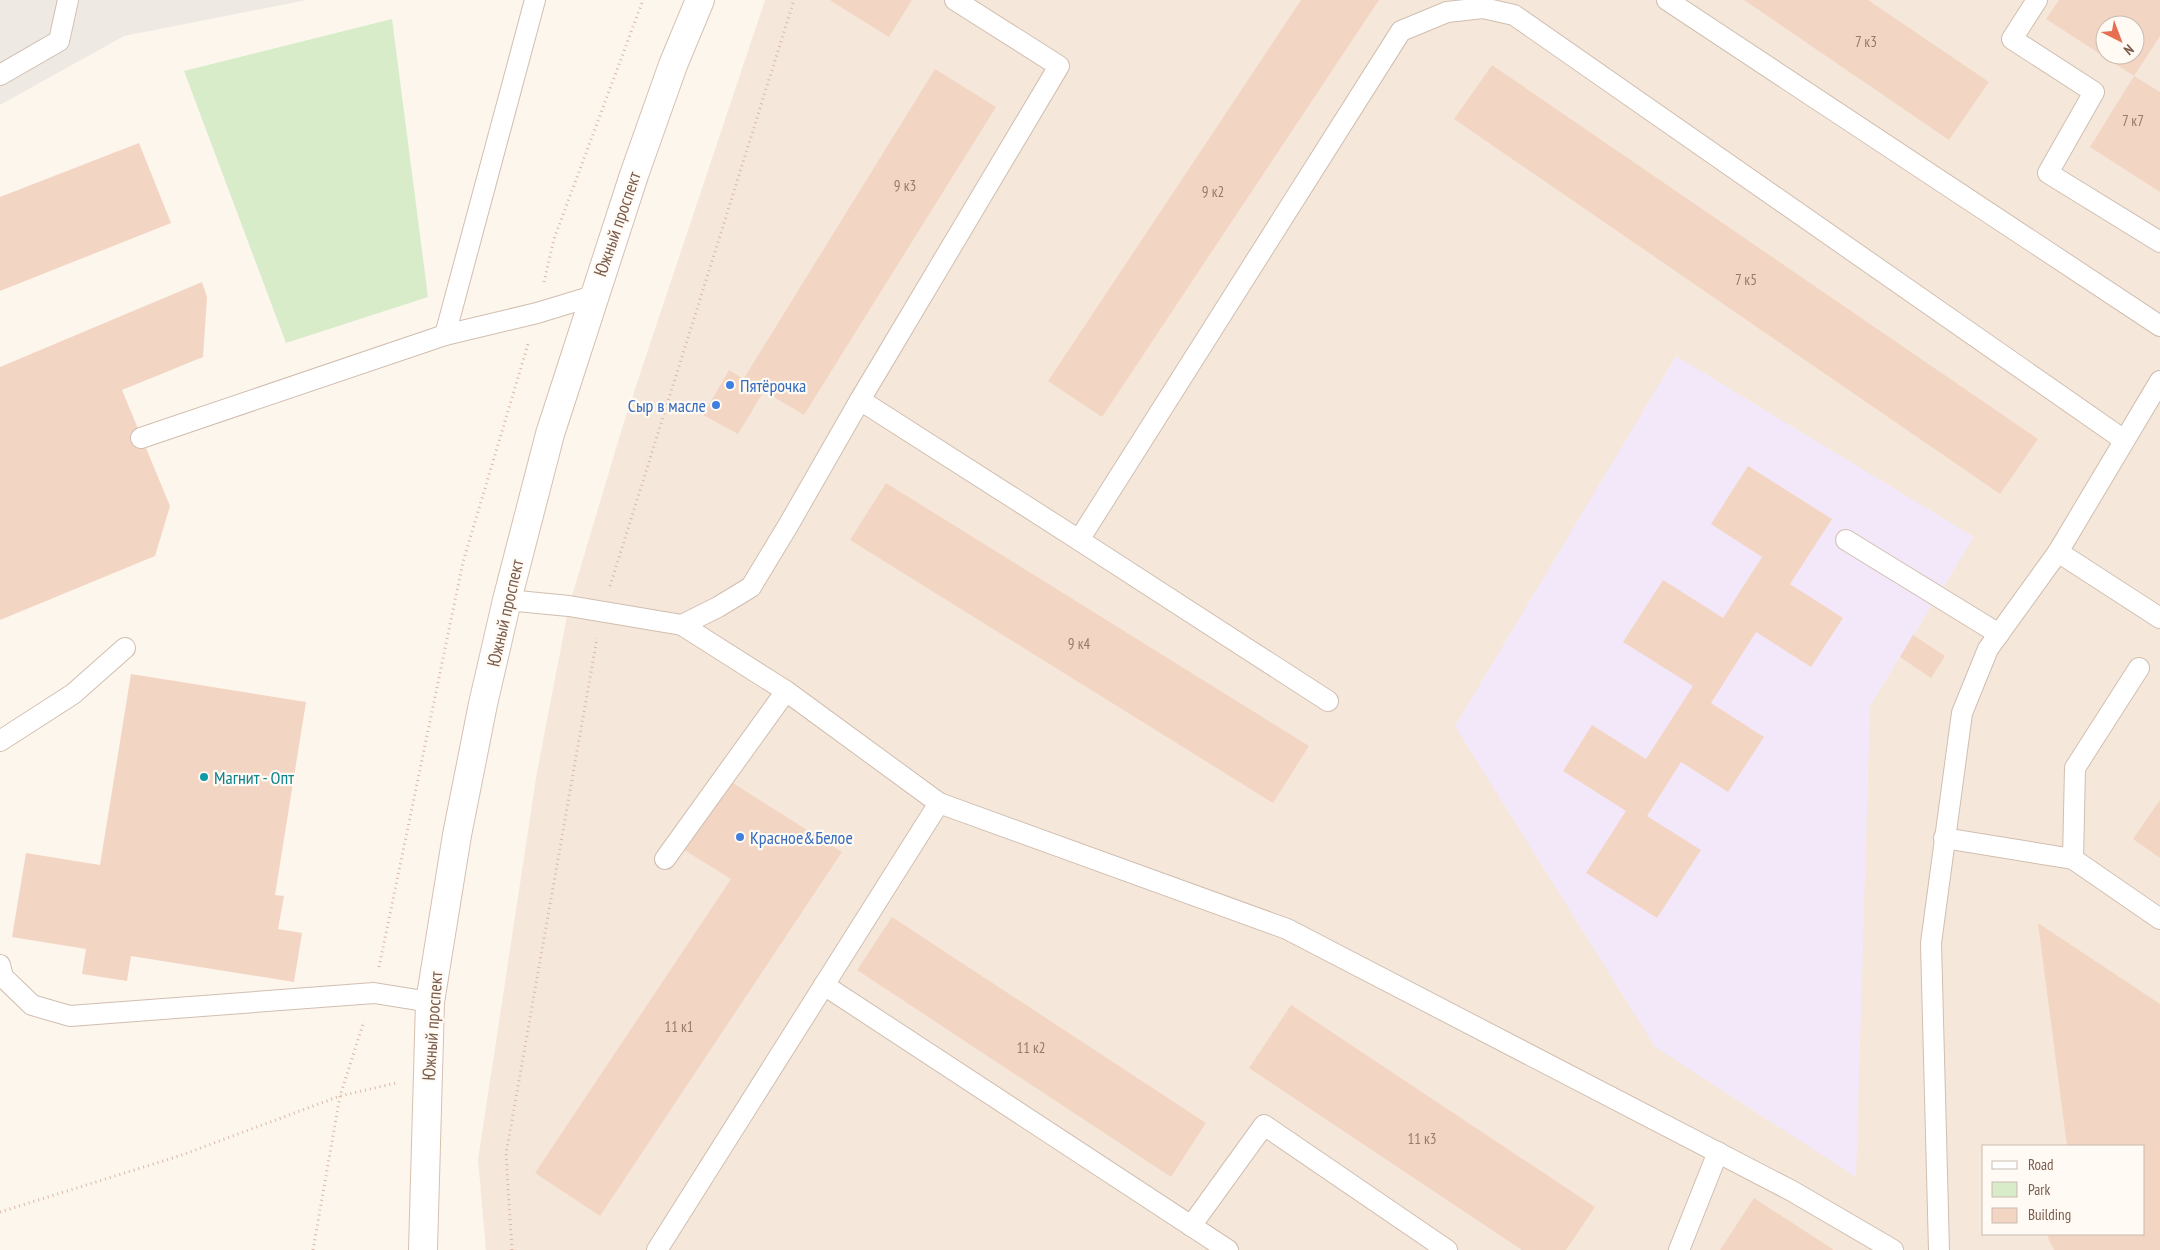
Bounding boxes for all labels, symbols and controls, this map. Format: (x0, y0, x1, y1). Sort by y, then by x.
north arrow (2095, 15, 2145, 65)
house number: 7 к3 (1855, 32, 1877, 51)
text: N (2120, 40, 2138, 59)
house number: 7 к7 (2122, 111, 2144, 130)
street label: Южный проспект (588, 168, 646, 280)
house number: 9 к3 (894, 176, 916, 195)
house number: 9 к2 (1202, 182, 1224, 201)
house number: 7 к5 (1735, 270, 1757, 289)
place label: Пятёрочка (740, 374, 806, 397)
marker: Пятёрочка (724, 379, 736, 391)
place label: Сыр в масле (628, 394, 706, 417)
marker: Сыр в масле (710, 399, 722, 411)
street label: Южный проспект (481, 557, 529, 669)
house number: 9 к4 (1068, 634, 1090, 653)
place label: Магнит - Опт (214, 766, 294, 789)
marker: Магнит - Опт (198, 771, 210, 783)
place label: Красное&Белое (750, 826, 853, 849)
marker: Красное&Белое (734, 831, 746, 843)
street label: Южный проспект (417, 970, 447, 1081)
house number: 11 к1 (664, 1017, 694, 1036)
house number: 11 к2 (1016, 1038, 1046, 1057)
house number: 11 к3 (1407, 1129, 1437, 1148)
legend (1982, 1145, 2145, 1235)
text: Road (2028, 1155, 2054, 1174)
text: Park (2028, 1180, 2050, 1199)
text: Building (2028, 1205, 2071, 1224)

